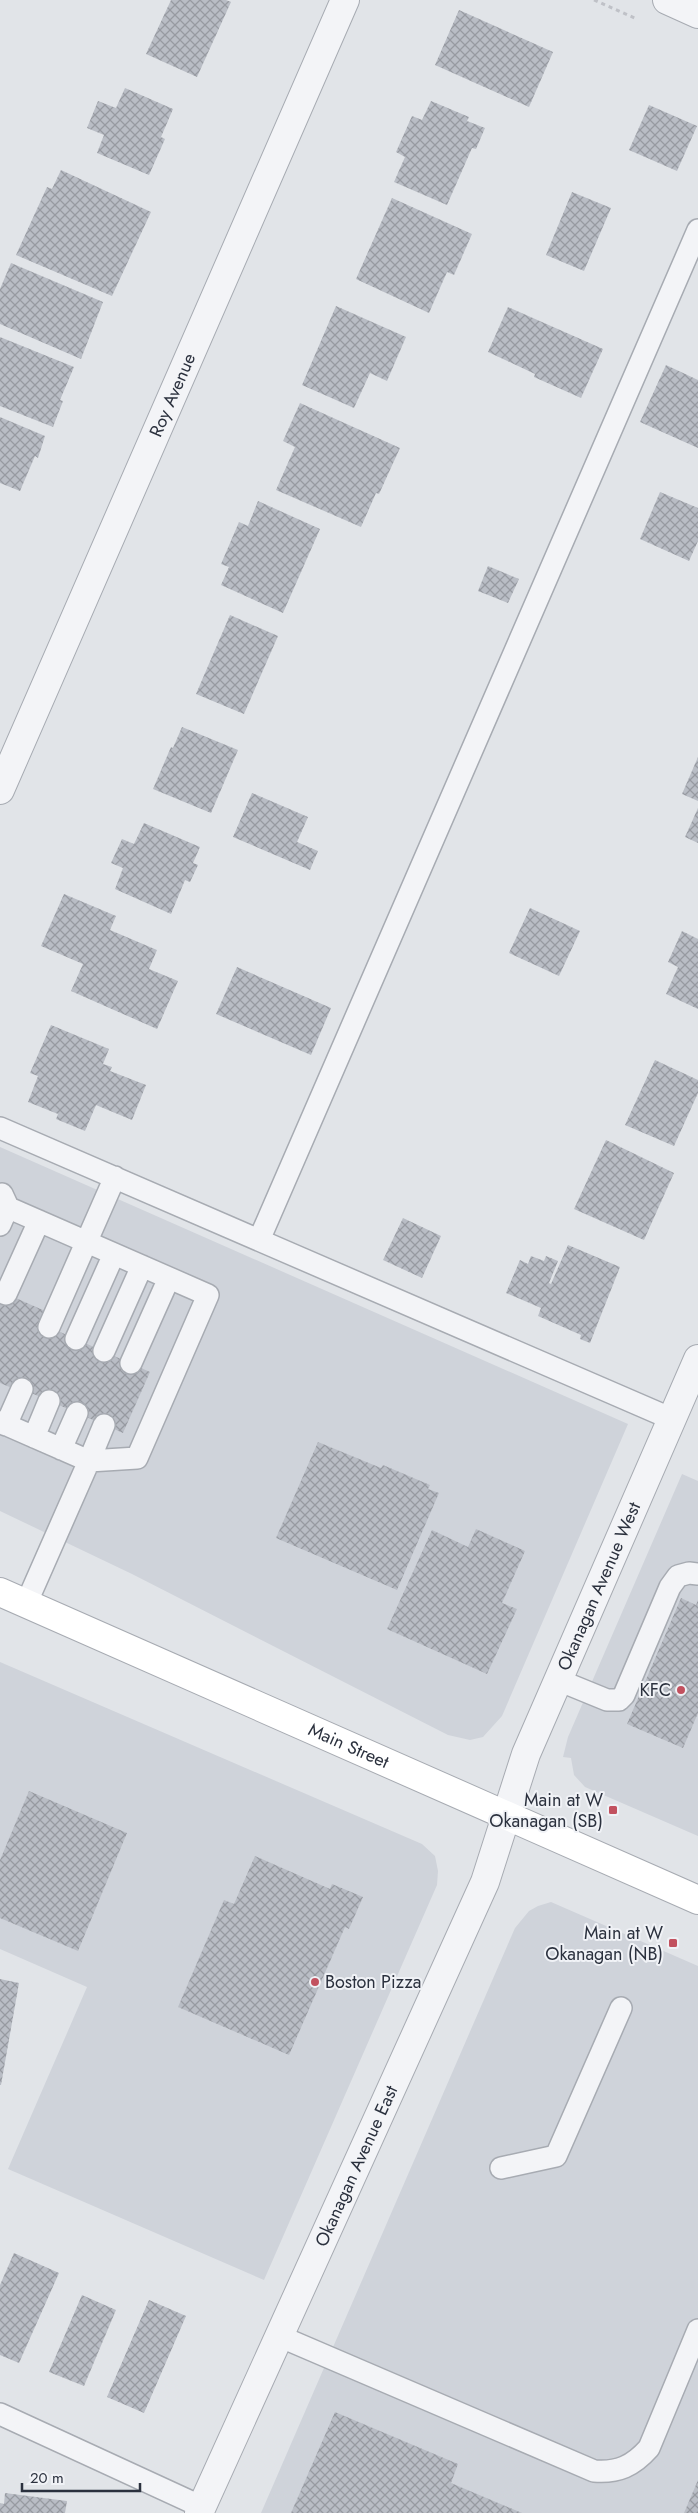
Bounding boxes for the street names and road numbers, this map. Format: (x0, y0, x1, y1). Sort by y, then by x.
street label: Roy Avenue (143, 349, 202, 441)
street label: Okanagan Avenue West (551, 1497, 647, 1675)
street label: Main Street (304, 1717, 394, 1775)
street label: Okanagan Avenue East (308, 2081, 404, 2251)

